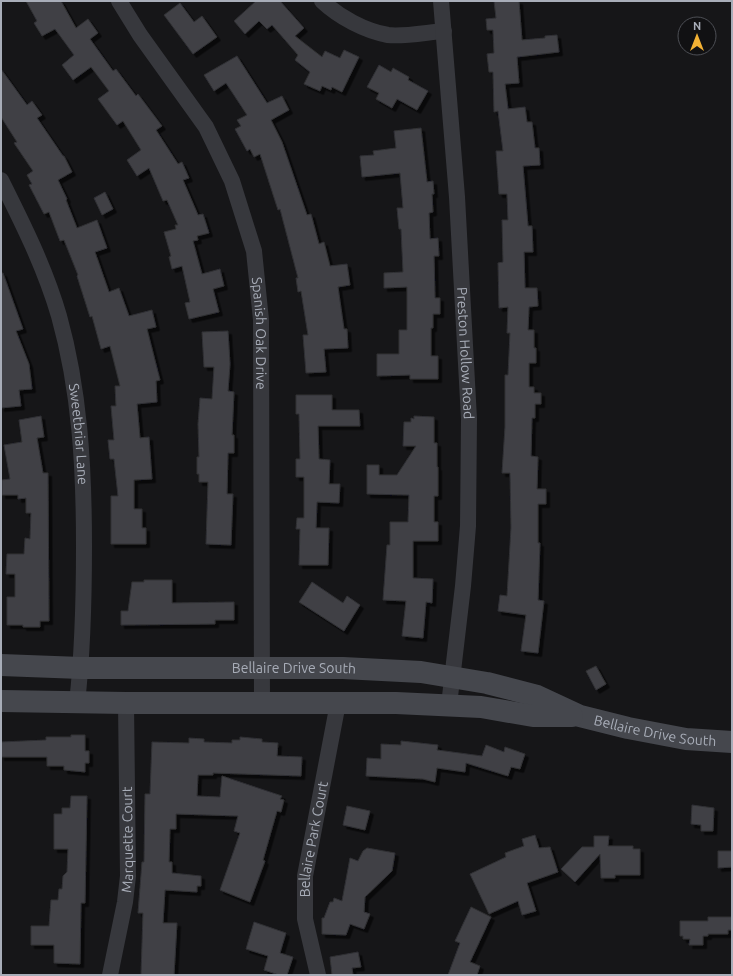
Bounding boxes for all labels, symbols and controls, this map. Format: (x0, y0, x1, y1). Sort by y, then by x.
north arrow (677, 16, 717, 56)
text: N (693, 20, 701, 32)
street label: Spanish Oak Drive (249, 276, 269, 390)
street label: Preston Hollow Road (454, 287, 477, 420)
street label: Sweetbriar Lane (66, 382, 91, 485)
street label: Bellaire Drive South (232, 660, 356, 677)
street label: Bellaire Drive South (592, 712, 717, 749)
street label: Bellaire Park Court (297, 779, 331, 897)
street label: Marquette Court (118, 786, 136, 894)

